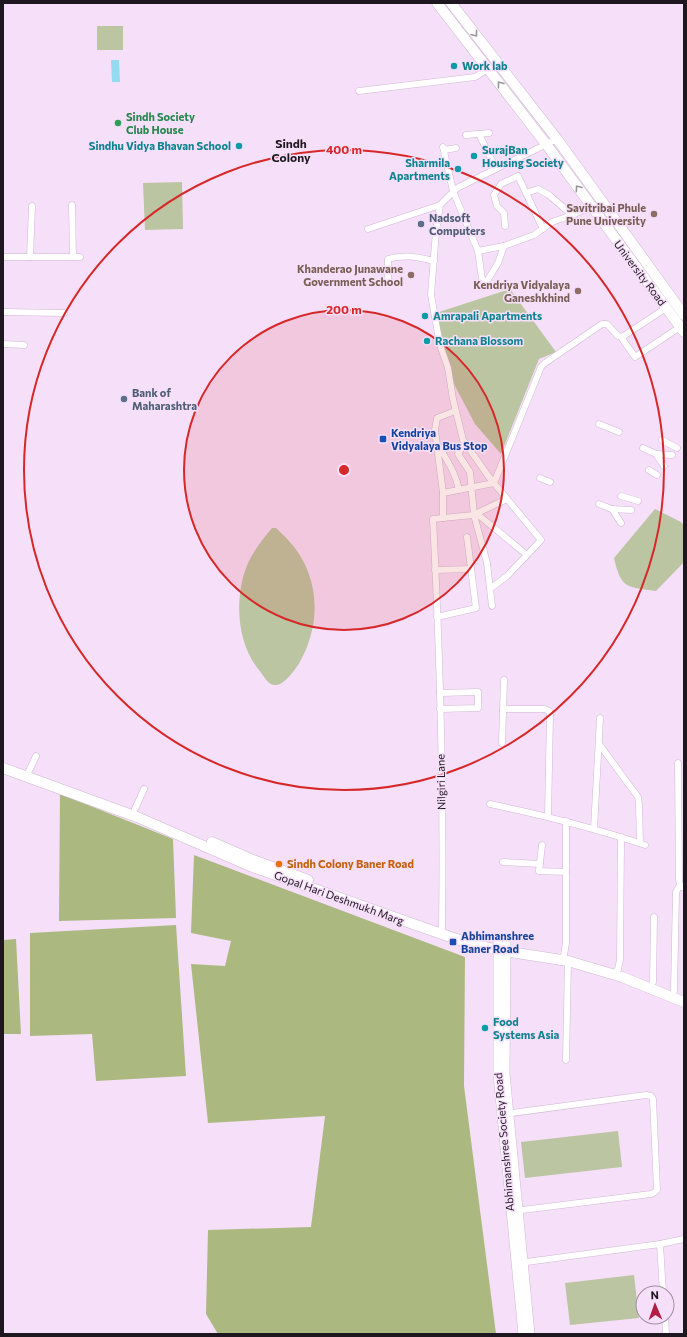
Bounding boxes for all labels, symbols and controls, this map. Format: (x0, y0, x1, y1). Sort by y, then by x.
one-way arrow (471, 29, 478, 36)
place label: Work lab (462, 59, 508, 72)
marker: Work lab (449, 61, 459, 71)
one-way arrow (498, 81, 505, 88)
place label: Sindh Society Club House (126, 110, 195, 136)
marker: Sindh Society Club House (113, 118, 123, 128)
district label: Sindh Colony (271, 136, 311, 164)
place label: Sindhu Vidya Bhavan School (89, 139, 231, 152)
marker: Sindhu Vidya Bhavan School (234, 141, 244, 151)
text: 400 m (326, 142, 362, 156)
place label: SurajBan Housing Society (482, 143, 564, 169)
marker: SurajBan Housing Society (469, 151, 479, 161)
place label: Sharmila Apartments (389, 156, 450, 182)
marker: Sharmila Apartments (453, 164, 463, 174)
one-way arrow (575, 185, 582, 192)
place label: Savitribai Phule Pune University (566, 201, 646, 227)
marker: Savitribai Phule Pune University (649, 209, 659, 219)
place label: Nadsoft Computers (429, 211, 485, 237)
marker: Nadsoft Computers (416, 219, 426, 229)
street label: University Road (612, 237, 669, 308)
place label: Khanderao Junawane Government School (297, 262, 403, 288)
marker: Khanderao Junawane Government School (406, 270, 416, 280)
place label: Kendriya Vidyalaya Ganeshkhind (473, 278, 570, 304)
marker: Kendriya Vidyalaya Ganeshkhind (573, 286, 583, 296)
text: 200 m (326, 302, 362, 316)
place label: Amrapali Apartments (433, 309, 542, 322)
marker: Amrapali Apartments (420, 311, 430, 321)
place label: Rachana Blossom (435, 334, 524, 347)
marker: Rachana Blossom (422, 336, 432, 346)
place label: Bank of Maharashtra (132, 386, 197, 412)
marker: Bank of Maharashtra (119, 394, 129, 404)
place label: Kendriya Vidyalaya Bus Stop (391, 426, 488, 452)
marker: Kendriya Vidyalaya Bus Stop (378, 434, 388, 444)
centre of rings (337, 463, 351, 477)
street label: Nilgiri Lane (434, 754, 447, 810)
place label: Sindh Colony Baner Road (287, 857, 414, 870)
marker: Sindh Colony Baner Road (274, 859, 284, 869)
street label: Gopal Hari Deshmukh Marg (273, 868, 406, 927)
place label: Abhimanshree Baner Road (461, 929, 534, 955)
marker: Abhimanshree Baner Road (448, 937, 458, 947)
place label: Food Systems Asia (493, 1015, 560, 1041)
marker: Food Systems Asia (480, 1023, 490, 1033)
street label: Abhimanshree Society Road (491, 1072, 516, 1212)
north arrow (635, 1285, 675, 1325)
text: N (650, 1288, 659, 1301)

